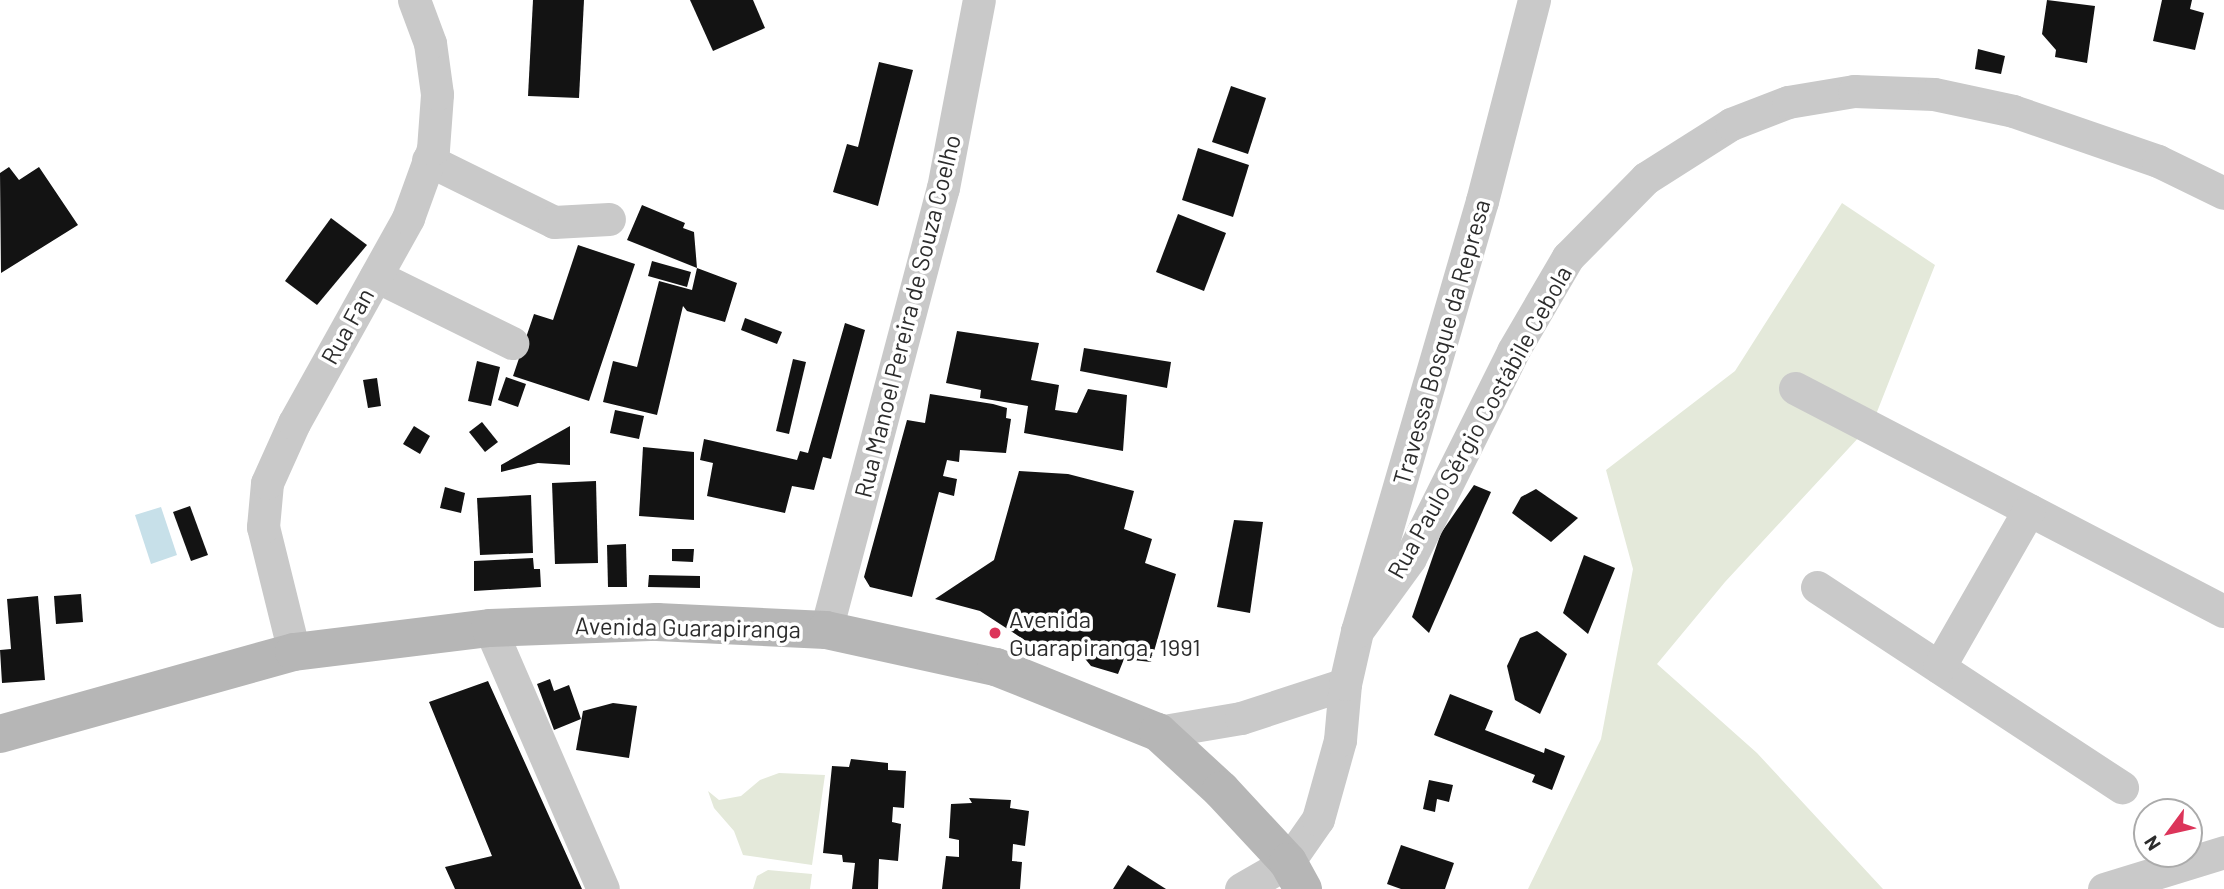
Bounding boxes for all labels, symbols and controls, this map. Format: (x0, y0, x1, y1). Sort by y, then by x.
street label: Rua Manoel Pereira de Souza Coelho (848, 132, 966, 500)
street label: Travessa Bosque da Represa (1386, 196, 1496, 488)
street label: Rua Paulo Sérgio Costábile Cebola (1381, 261, 1577, 583)
street label: Rua Fan (314, 283, 380, 369)
place label: Avenida Guarapiranga, 1991 (1009, 605, 1201, 661)
street label: Avenida Guarapiranga (575, 611, 801, 643)
marker: Avenida Guarapiranga, 1991 (987, 625, 1003, 641)
north arrow (2133, 798, 2203, 868)
text: N (2139, 832, 2165, 855)

